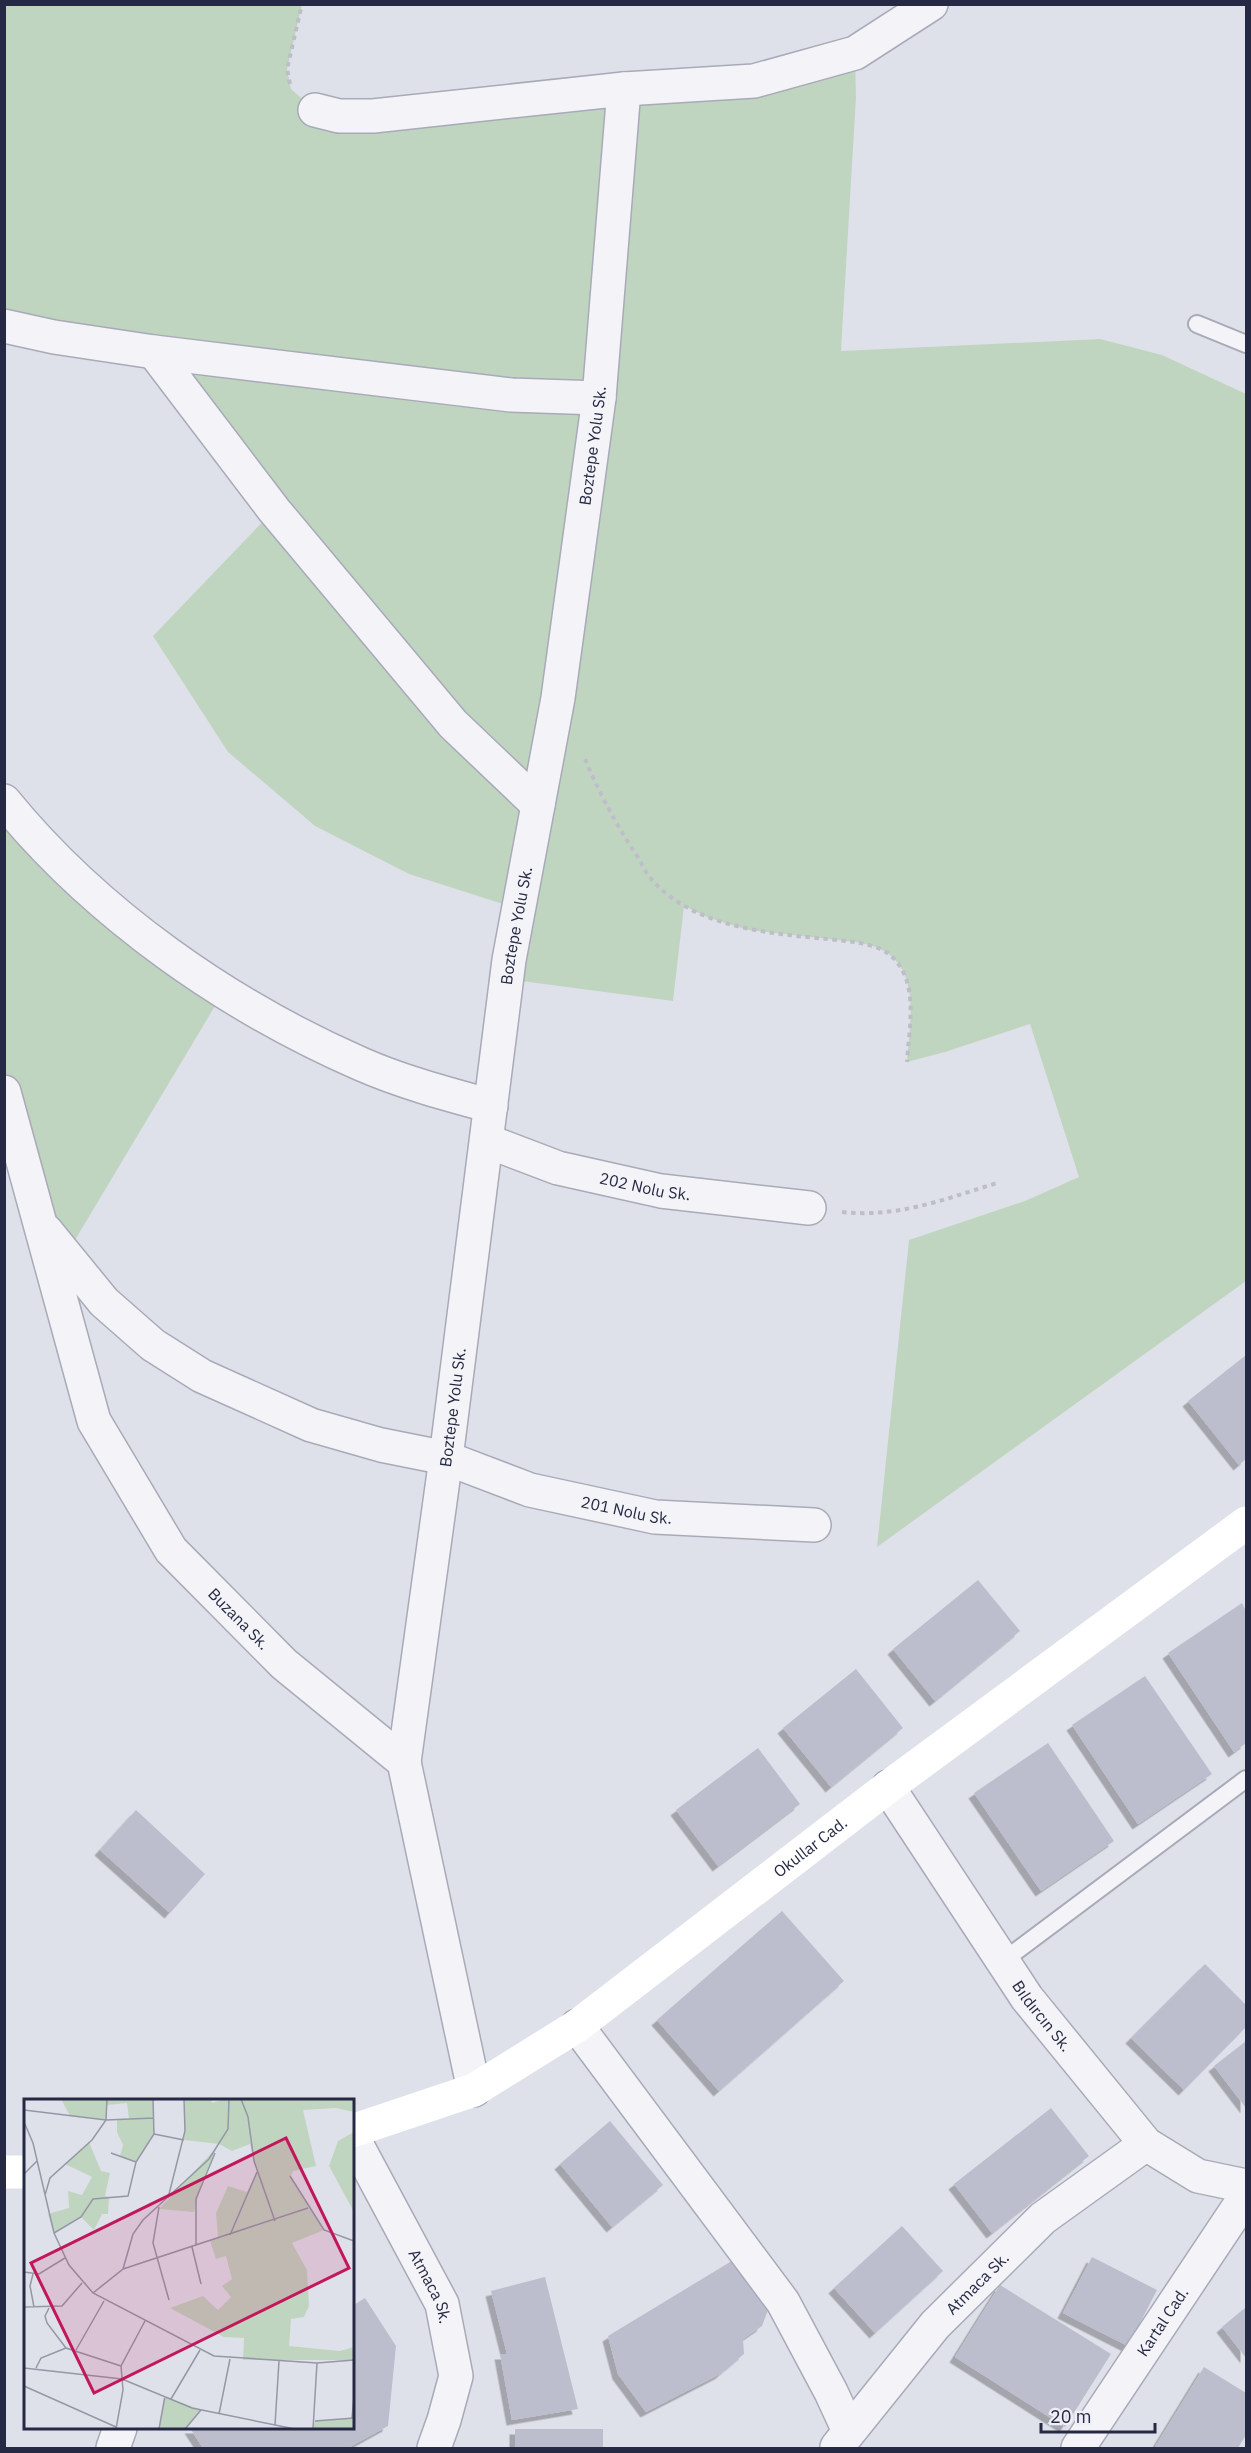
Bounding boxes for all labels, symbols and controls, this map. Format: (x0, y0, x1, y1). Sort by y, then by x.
street label: Boztepe Yolu Sk. (574, 385, 610, 507)
street label: Boztepe Yolu Sk. (496, 865, 536, 986)
street label: 202 Nolu Sk. (598, 1168, 692, 1204)
street label: Boztepe Yolu Sk. (435, 1347, 470, 1468)
street label: 201 Nolu Sk. (579, 1491, 672, 1528)
street label: Buzana Sk. (204, 1584, 274, 1654)
street label: Okullar Cad. (769, 1812, 851, 1881)
street label: Bıldırcın Sk. (1008, 1977, 1076, 2055)
inset map (24, 2099, 354, 2429)
street label: Atmaca Sk. (404, 2246, 456, 2325)
street label: Atmaca Sk. (942, 2248, 1013, 2319)
street label: Kartal Cad. (1132, 2283, 1192, 2360)
scale bar (1041, 2396, 1155, 2434)
text: 20 m (1050, 2405, 1092, 2428)

